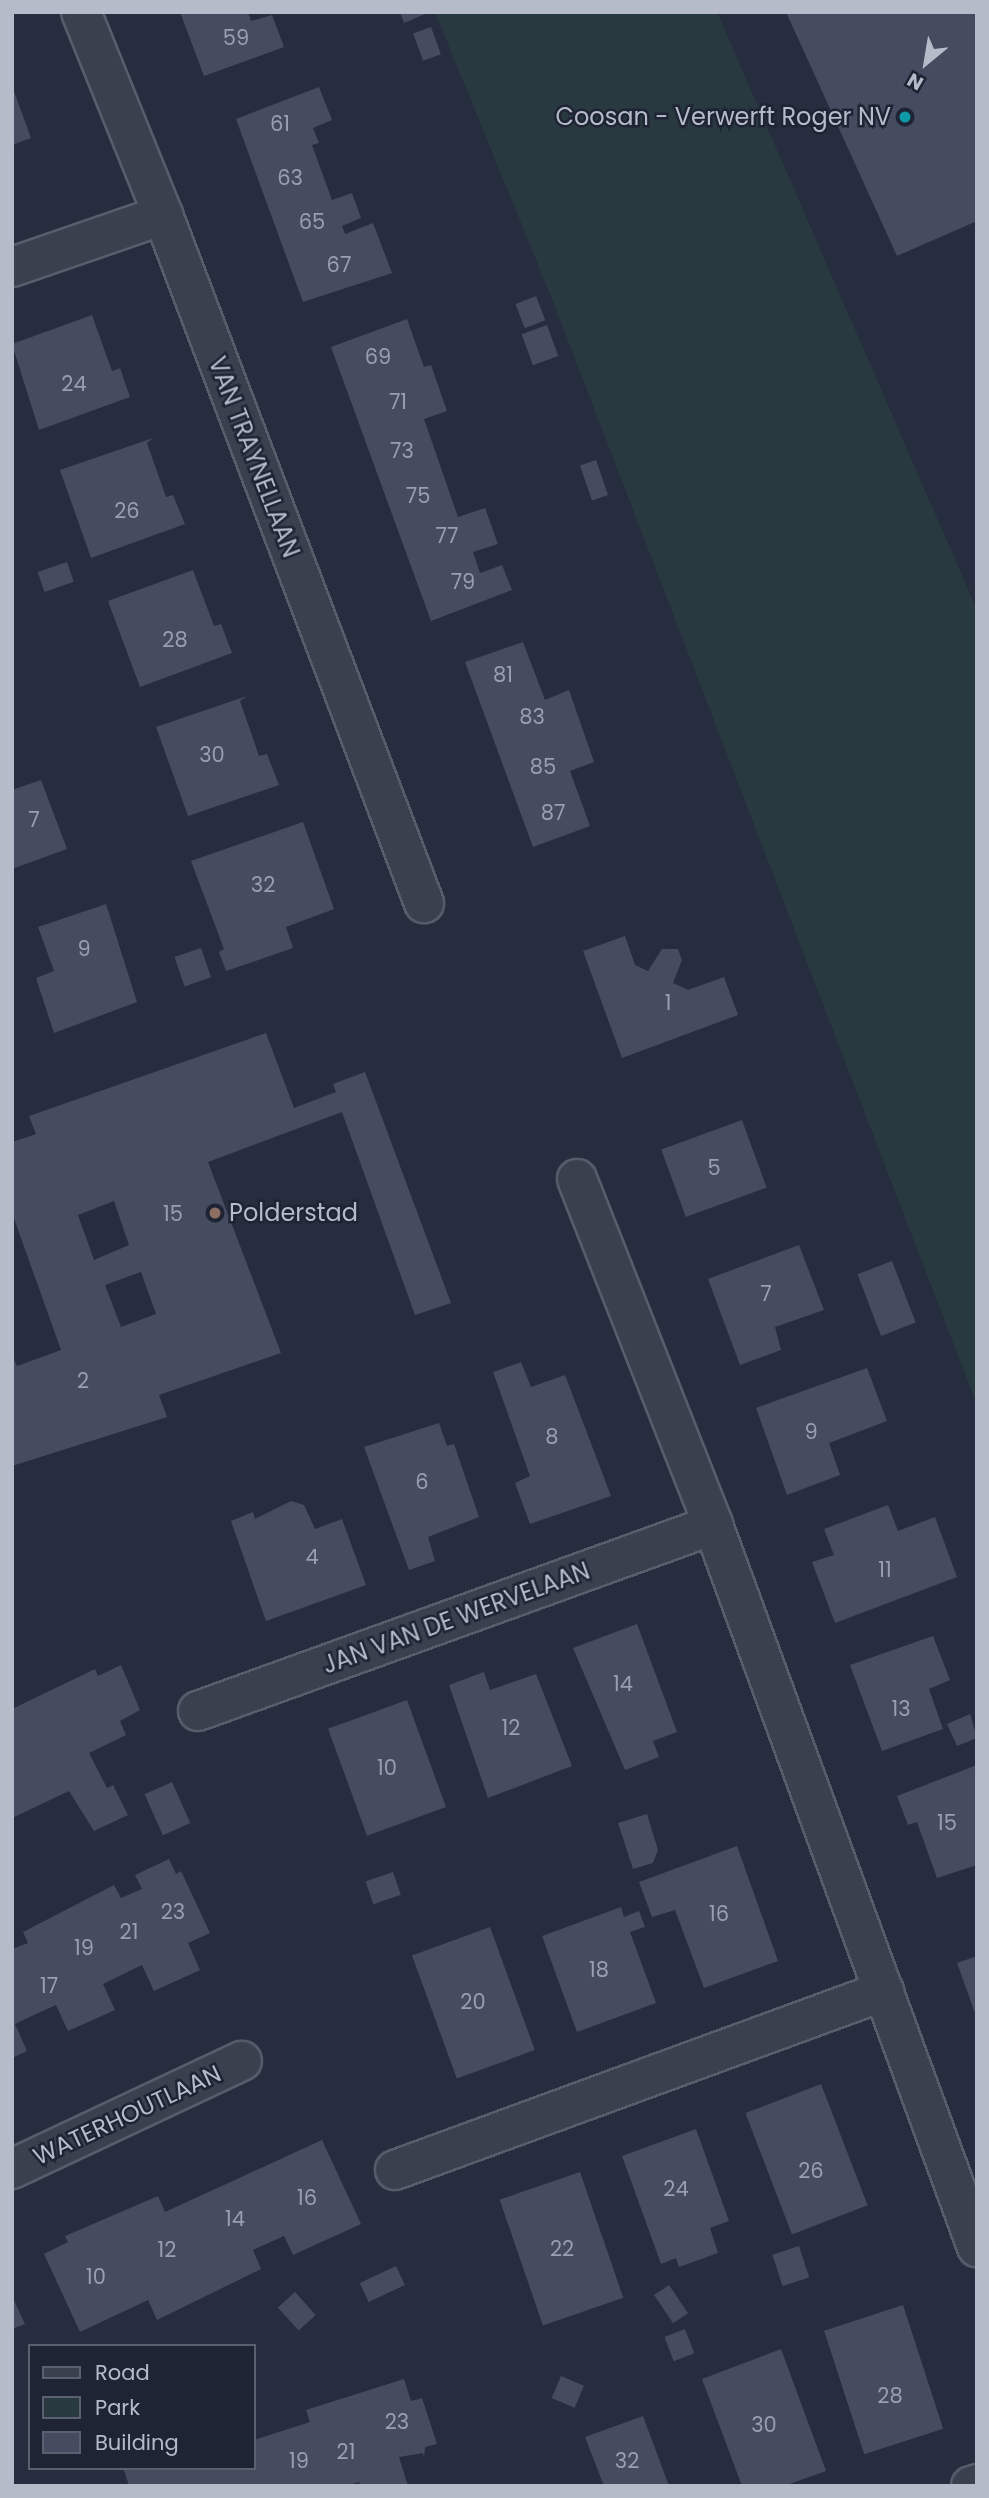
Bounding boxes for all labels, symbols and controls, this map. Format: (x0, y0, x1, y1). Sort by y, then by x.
house number: 59 (223, 25, 249, 51)
north arrow (891, 28, 961, 98)
text: N (902, 66, 928, 97)
place label: Coosan - Verwerft Roger NV (555, 103, 891, 131)
marker: Coosan - Verwerft Roger NV (897, 109, 913, 125)
house number: 61 (270, 111, 290, 137)
house number: 63 (277, 165, 303, 191)
house number: 65 (299, 209, 325, 235)
house number: 67 (327, 252, 351, 278)
house number: 69 (365, 344, 391, 370)
street label: VAN TRAYNELLAAN (202, 353, 306, 561)
house number: 24 (61, 371, 87, 397)
house number: 71 (389, 389, 407, 415)
house number: 73 (390, 438, 414, 464)
house number: 75 (406, 483, 430, 509)
house number: 26 (114, 498, 140, 524)
house number: 77 (436, 523, 458, 549)
house number: 79 (451, 569, 475, 595)
house number: 28 (162, 627, 188, 653)
house number: 81 (493, 662, 513, 688)
house number: 83 (519, 704, 545, 730)
house number: 30 (199, 742, 225, 768)
house number: 85 (530, 754, 556, 780)
house number: 87 (541, 800, 565, 826)
house number: 7 (28, 807, 40, 833)
house number: 32 (251, 872, 275, 898)
house number: 9 (77, 936, 91, 962)
house number: 1 (665, 990, 671, 1016)
house number: 5 (707, 1155, 721, 1181)
place label: Polderstad (229, 1199, 358, 1227)
house number: 15 (163, 1201, 183, 1227)
marker: Polderstad (207, 1205, 223, 1221)
house number: 7 (760, 1281, 772, 1307)
house number: 2 (77, 1368, 89, 1394)
house number: 9 (804, 1419, 818, 1445)
house number: 8 (545, 1424, 559, 1450)
house number: 6 (415, 1469, 429, 1495)
house number: 4 (305, 1544, 319, 1570)
street label: JAN VAN DE WERVELAAN (319, 1556, 593, 1680)
house number: 11 (878, 1557, 892, 1583)
house number: 14 (613, 1671, 633, 1697)
house number: 13 (891, 1696, 911, 1722)
house number: 12 (502, 1715, 520, 1741)
house number: 10 (377, 1755, 397, 1781)
house number: 15 (937, 1810, 957, 1836)
house number: 23 (161, 1899, 185, 1925)
house number: 16 (709, 1901, 729, 1927)
house number: 21 (120, 1919, 138, 1945)
house number: 19 (74, 1935, 94, 1961)
house number: 18 (589, 1957, 609, 1983)
house number: 17 (40, 1973, 58, 1999)
house number: 20 (460, 1989, 486, 2015)
street label: WATERHOUTLAAN (29, 2059, 225, 2171)
house number: 26 (798, 2158, 824, 2184)
house number: 24 (663, 2176, 689, 2202)
house number: 16 (297, 2185, 317, 2211)
house number: 14 (225, 2206, 245, 2232)
house number: 22 (550, 2236, 574, 2262)
house number: 12 (158, 2237, 176, 2263)
house number: 10 (86, 2264, 106, 2290)
legend (28, 2344, 256, 2470)
text: Road (95, 2358, 150, 2387)
house number: 28 (877, 2383, 903, 2409)
text: Park (95, 2393, 140, 2422)
house number: 23 (385, 2409, 409, 2435)
house number: 30 (751, 2412, 777, 2438)
text: Building (95, 2428, 179, 2457)
house number: 21 (337, 2439, 355, 2465)
house number: 19 (289, 2448, 309, 2474)
house number: 32 (615, 2448, 639, 2474)

